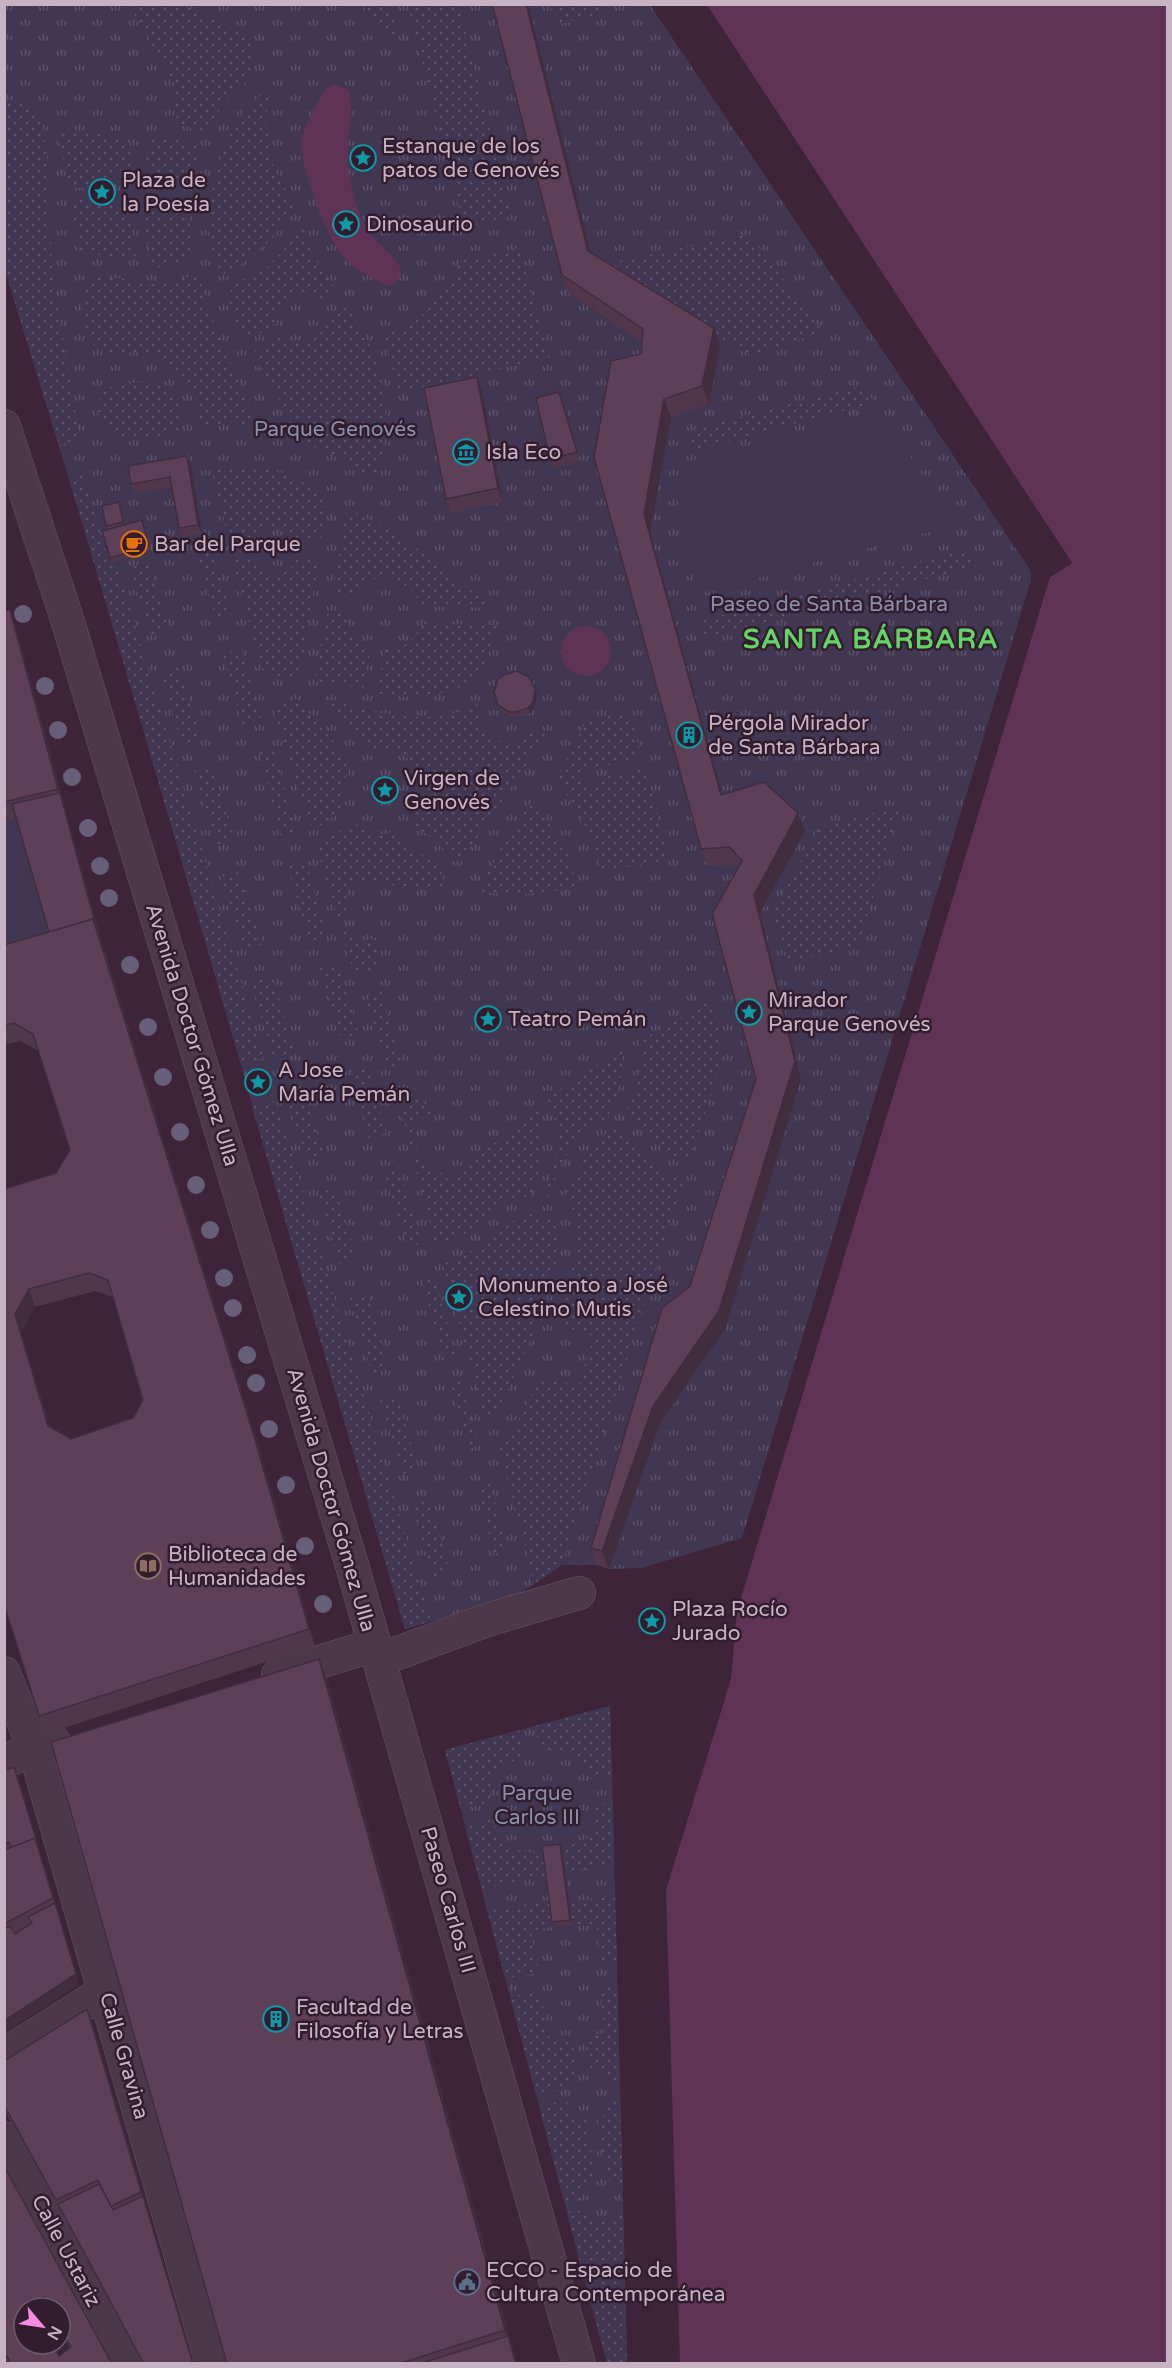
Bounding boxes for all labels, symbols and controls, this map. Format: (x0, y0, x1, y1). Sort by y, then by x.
place label: Estanque de los patos de Genovés (382, 134, 560, 183)
place icon: Estanque de los patos de Genovés (348, 143, 378, 173)
place label: Plaza de la Poesía (122, 168, 210, 217)
place icon: Plaza de la Poesía (87, 177, 117, 207)
place icon: Dinosaurio (331, 209, 361, 239)
place label: Dinosaurio (366, 212, 473, 237)
park label: Parque Genovés (254, 417, 416, 442)
museum icon: Isla Eco (451, 437, 481, 467)
place label: Isla Eco (486, 440, 561, 465)
cafe icon: Bar del Parque (119, 529, 149, 559)
place label: Bar del Parque (154, 532, 301, 557)
park label: Paseo de Santa Bárbara (710, 592, 948, 617)
district label: SANTA BÁRBARA (743, 623, 999, 656)
place label: Pérgola Mirador de Santa Bárbara (708, 711, 880, 760)
building icon: Pérgola Mirador de Santa Bárbara (674, 720, 704, 750)
place label: Virgen de Genovés (404, 766, 500, 815)
place icon: Virgen de Genovés (370, 775, 400, 805)
street label: Avenida Doctor Gómez Ulla (140, 901, 244, 1169)
place label: Mirador Parque Genovés (768, 988, 931, 1037)
place icon: Mirador Parque Genovés (734, 997, 764, 1027)
place icon: Teatro Pemán (473, 1004, 503, 1034)
place label: Teatro Pemán (508, 1007, 646, 1032)
place label: A Jose María Pemán (278, 1058, 410, 1107)
place icon: A Jose María Pemán (243, 1067, 273, 1097)
place label: Monumento a José Celestino Mutis (478, 1273, 668, 1322)
place icon: Monumento a José Celestino Mutis (444, 1282, 474, 1312)
street label: Avenida Doctor Gómez Ulla (281, 1365, 381, 1635)
place label: Biblioteca de Humanidades (168, 1542, 306, 1591)
library icon: Biblioteca de Humanidades (133, 1551, 163, 1581)
place label: Plaza Rocío Jurado (672, 1597, 788, 1646)
place icon: Plaza Rocío Jurado (637, 1606, 667, 1636)
park label: Parque Carlos III (494, 1781, 580, 1830)
street label: Paseo Carlos III (415, 1824, 481, 1976)
street label: Calle Gravina (94, 1990, 154, 2122)
place label: Facultad de Filosofía y Letras (296, 1995, 464, 2044)
building icon: Facultad de Filosofía y Letras (261, 2004, 291, 2034)
street label: Calle Ustariz (26, 2191, 106, 2311)
place label: ECCO - Espacio de Cultura Contemporánea (486, 2258, 725, 2307)
public building icon: ECCO - Espacio de Cultura Contemporánea (452, 2267, 482, 2297)
north arrow (12, 2296, 72, 2356)
text: N (42, 2322, 66, 2343)

